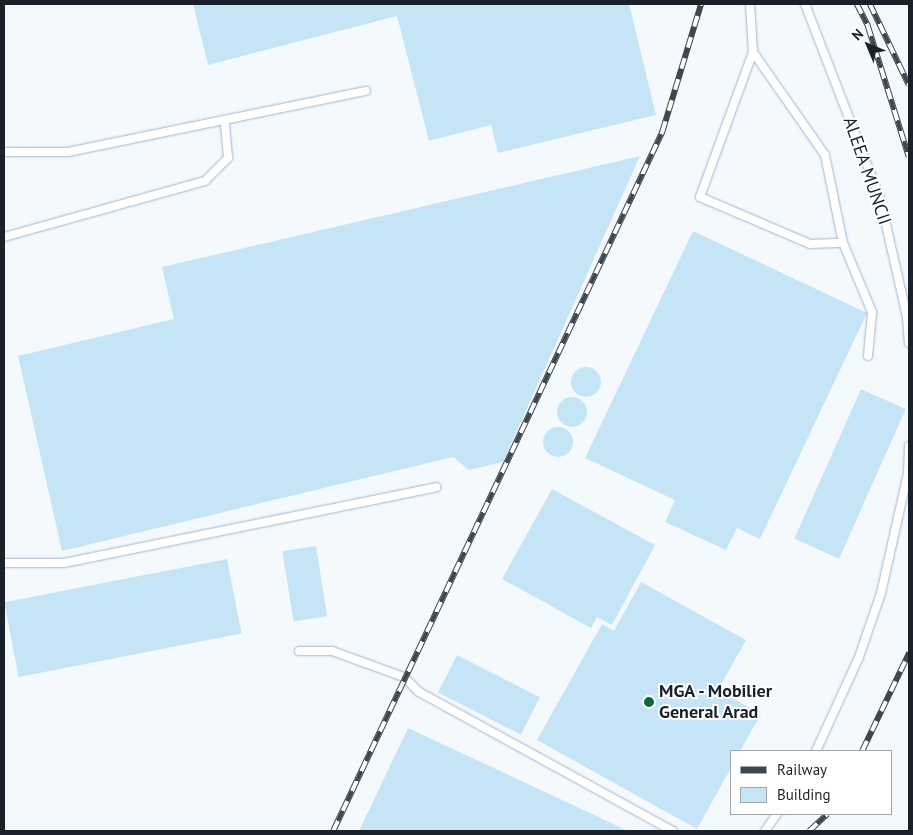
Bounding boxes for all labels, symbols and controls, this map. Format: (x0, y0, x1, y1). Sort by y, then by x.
north arrow (843, 20, 893, 70)
text: N (848, 25, 867, 44)
street label: ALEEA MUNCII (838, 114, 896, 228)
place label: MGA - Mobilier General Arad (659, 681, 775, 724)
marker: MGA - Mobilier General Arad (643, 696, 655, 708)
legend (730, 750, 893, 815)
text: Railway (777, 760, 827, 779)
text: Building (777, 785, 831, 804)

